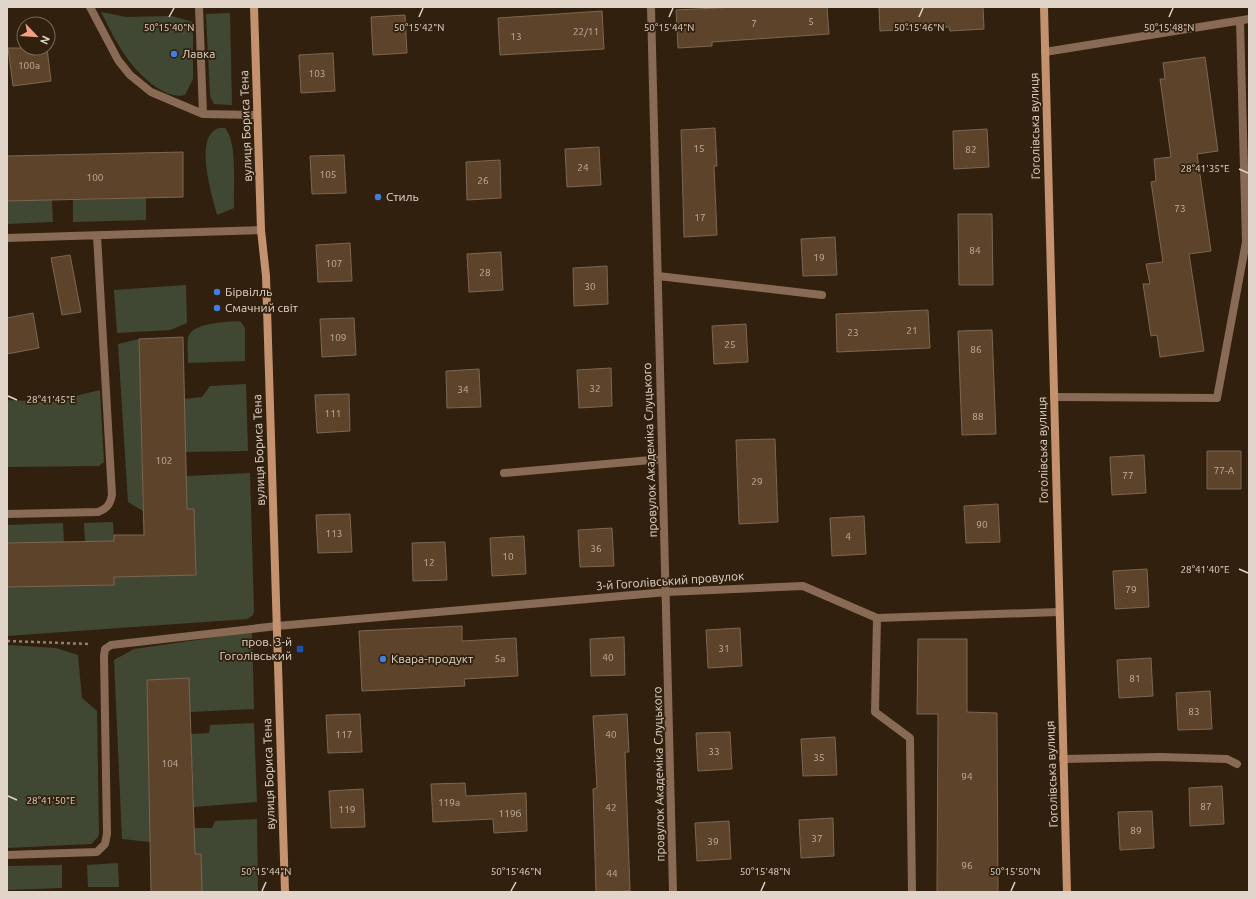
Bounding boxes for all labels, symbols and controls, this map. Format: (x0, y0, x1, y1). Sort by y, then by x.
north arrow (16, 16, 56, 56)
house number: 5 (808, 16, 814, 27)
house number: 7 (751, 18, 757, 29)
text: 50°15'40"N (144, 22, 194, 33)
text: 50°15'42"N (394, 22, 444, 33)
text: 50°15'44"N (644, 22, 694, 33)
text: 50°15'46"N (894, 22, 944, 33)
text: 50°15'48"N (1144, 22, 1194, 33)
house number: 22/11 (573, 26, 599, 37)
house number: 13 (510, 31, 522, 42)
text: N (38, 34, 52, 46)
place label: Лавка (182, 47, 215, 60)
marker: Лавка (169, 49, 179, 59)
house number: 100а (18, 60, 40, 71)
house number: 103 (309, 68, 325, 79)
street label: вулиця Бориса Тена (237, 70, 254, 182)
street label: Гоголівська вулиця (1027, 72, 1042, 180)
house number: 15 (693, 143, 705, 154)
house number: 82 (965, 144, 977, 155)
house number: 24 (577, 162, 589, 173)
text: 28°41'35"E (1180, 163, 1230, 174)
house number: 105 (320, 169, 336, 180)
house number: 100 (87, 172, 104, 183)
house number: 26 (477, 175, 489, 186)
place label: Стиль (386, 190, 419, 203)
marker: Стиль (373, 192, 383, 202)
house number: 73 (1174, 203, 1186, 214)
house number: 17 (694, 212, 706, 223)
house number: 84 (969, 245, 981, 256)
house number: 19 (813, 252, 825, 263)
house number: 107 (326, 258, 342, 269)
house number: 28 (479, 267, 491, 278)
house number: 30 (584, 281, 596, 292)
place label: Бірвілль (225, 285, 272, 298)
marker: Бірвілль (212, 287, 222, 297)
place label: Смачний світ (225, 301, 299, 314)
marker: Смачний світ (212, 303, 222, 313)
house number: 21 (906, 325, 918, 336)
house number: 23 (847, 327, 859, 338)
house number: 109 (330, 332, 346, 343)
house number: 25 (724, 339, 736, 350)
house number: 86 (970, 344, 982, 355)
street label: провулок Академіка Слуцького (640, 362, 659, 538)
house number: 32 (589, 383, 601, 394)
house number: 34 (457, 384, 469, 395)
text: 28°41'45"E (26, 394, 76, 405)
street label: вулиця Бориса Тена (250, 394, 267, 506)
street label: Гоголівська вулиця (1035, 396, 1050, 504)
house number: 111 (325, 408, 341, 419)
house number: 88 (972, 411, 984, 422)
house number: 102 (156, 455, 172, 466)
house number: 77-А (1214, 465, 1235, 476)
house number: 77 (1122, 470, 1134, 481)
house number: 29 (751, 476, 763, 487)
house number: 90 (976, 519, 988, 530)
house number: 113 (326, 528, 342, 539)
house number: 4 (845, 531, 851, 542)
house number: 36 (590, 543, 602, 554)
house number: 10 (502, 551, 514, 562)
house number: 12 (423, 557, 435, 568)
text: 28°41'40"E (1180, 564, 1230, 575)
street label: 3-й Гоголівський провулок (595, 569, 745, 592)
house number: 79 (1125, 584, 1137, 595)
place label: пров. 3-й Гоголівський (220, 635, 292, 662)
house number: 31 (718, 643, 730, 654)
marker: пров. 3-й Гоголівський (295, 644, 305, 654)
place label: Квара-продукт (391, 652, 474, 665)
house number: 40 (602, 652, 614, 663)
house number: 5а (495, 653, 505, 664)
marker: Квара-продукт (378, 654, 388, 664)
house number: 81 (1129, 673, 1141, 684)
street label: провулок Академіка Слуцького (650, 686, 667, 862)
house number: 83 (1188, 706, 1200, 717)
street label: вулиця Бориса Тена (260, 718, 277, 830)
street label: Гоголівська вулиця (1043, 720, 1060, 828)
house number: 117 (336, 729, 352, 740)
house number: 40 (605, 729, 617, 740)
house number: 33 (708, 746, 720, 757)
house number: 35 (813, 752, 825, 763)
house number: 104 (162, 758, 179, 769)
house number: 94 (961, 771, 973, 782)
text: 28°41'50"E (26, 795, 76, 806)
house number: 119а (438, 797, 460, 808)
house number: 87 (1200, 801, 1212, 812)
house number: 42 (605, 802, 617, 813)
house number: 119 (339, 804, 355, 815)
house number: 119б (499, 808, 522, 819)
house number: 89 (1130, 825, 1142, 836)
house number: 37 (811, 833, 823, 844)
house number: 39 (707, 836, 719, 847)
house number: 96 (961, 860, 973, 871)
text: 50°15'44"N (241, 866, 291, 877)
text: 50°15'46"N (491, 866, 541, 877)
text: 50°15'48"N (740, 866, 790, 877)
text: 50°15'50"N (990, 866, 1040, 877)
house number: 44 (606, 868, 618, 879)

